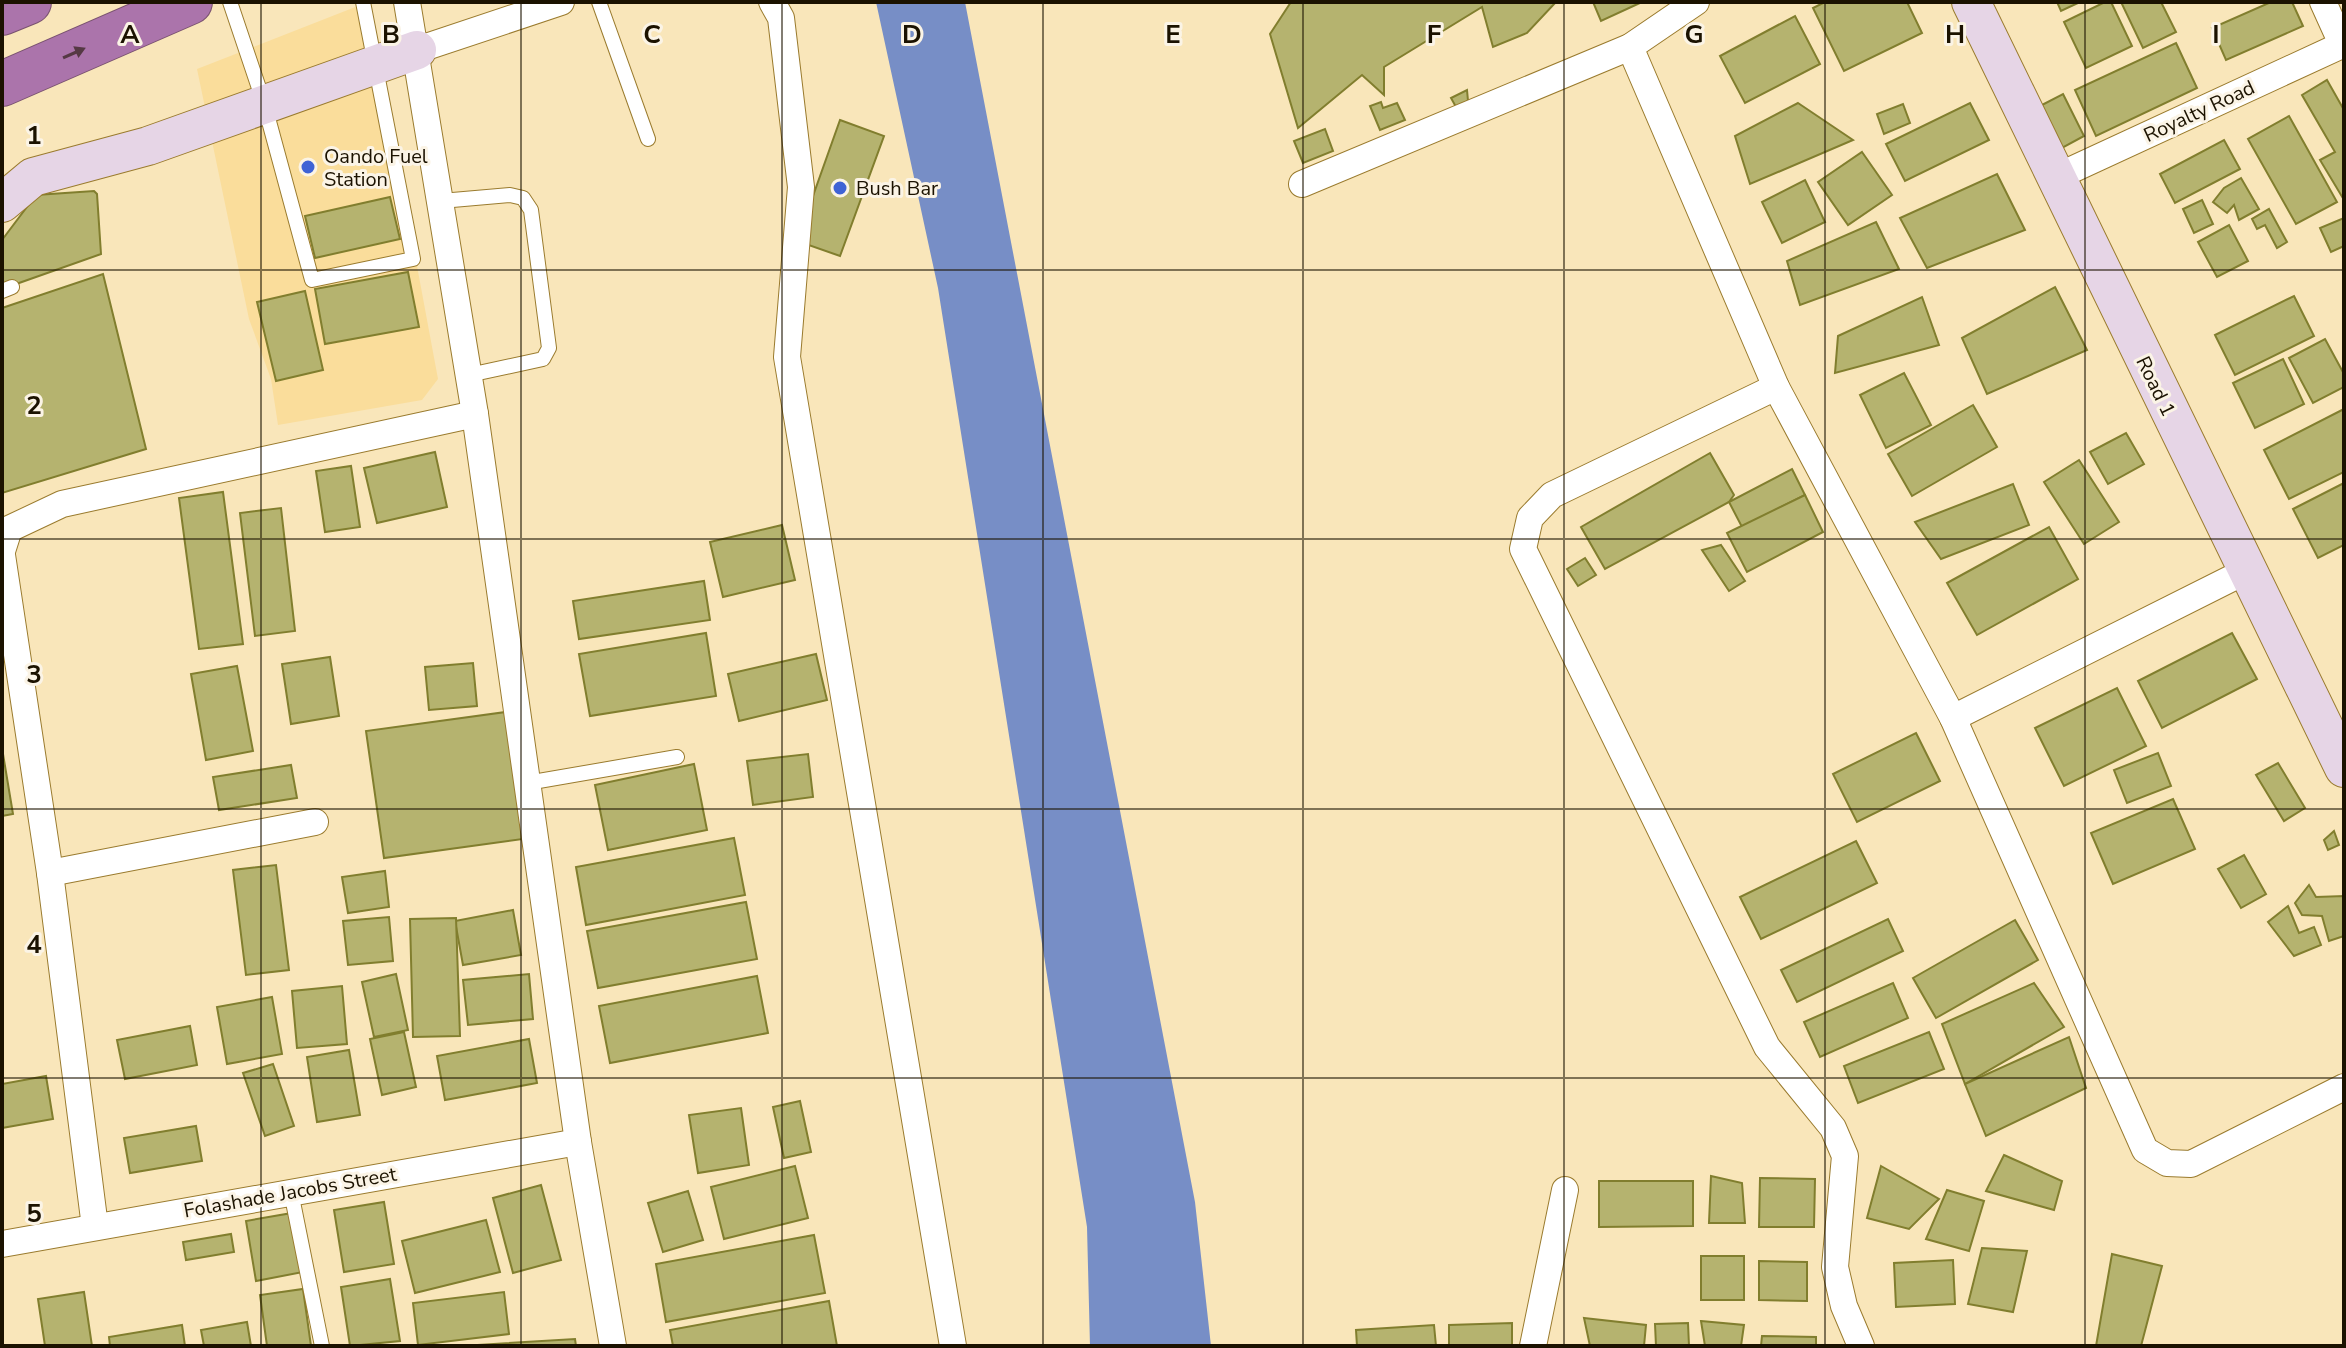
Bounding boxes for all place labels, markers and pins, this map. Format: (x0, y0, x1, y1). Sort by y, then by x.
place label: Oando Fuel Station (324, 143, 428, 193)
marker: Oando Fuel Station (299, 158, 317, 176)
place label: Bush Bar (856, 175, 938, 202)
marker: Bush Bar (831, 179, 849, 197)

